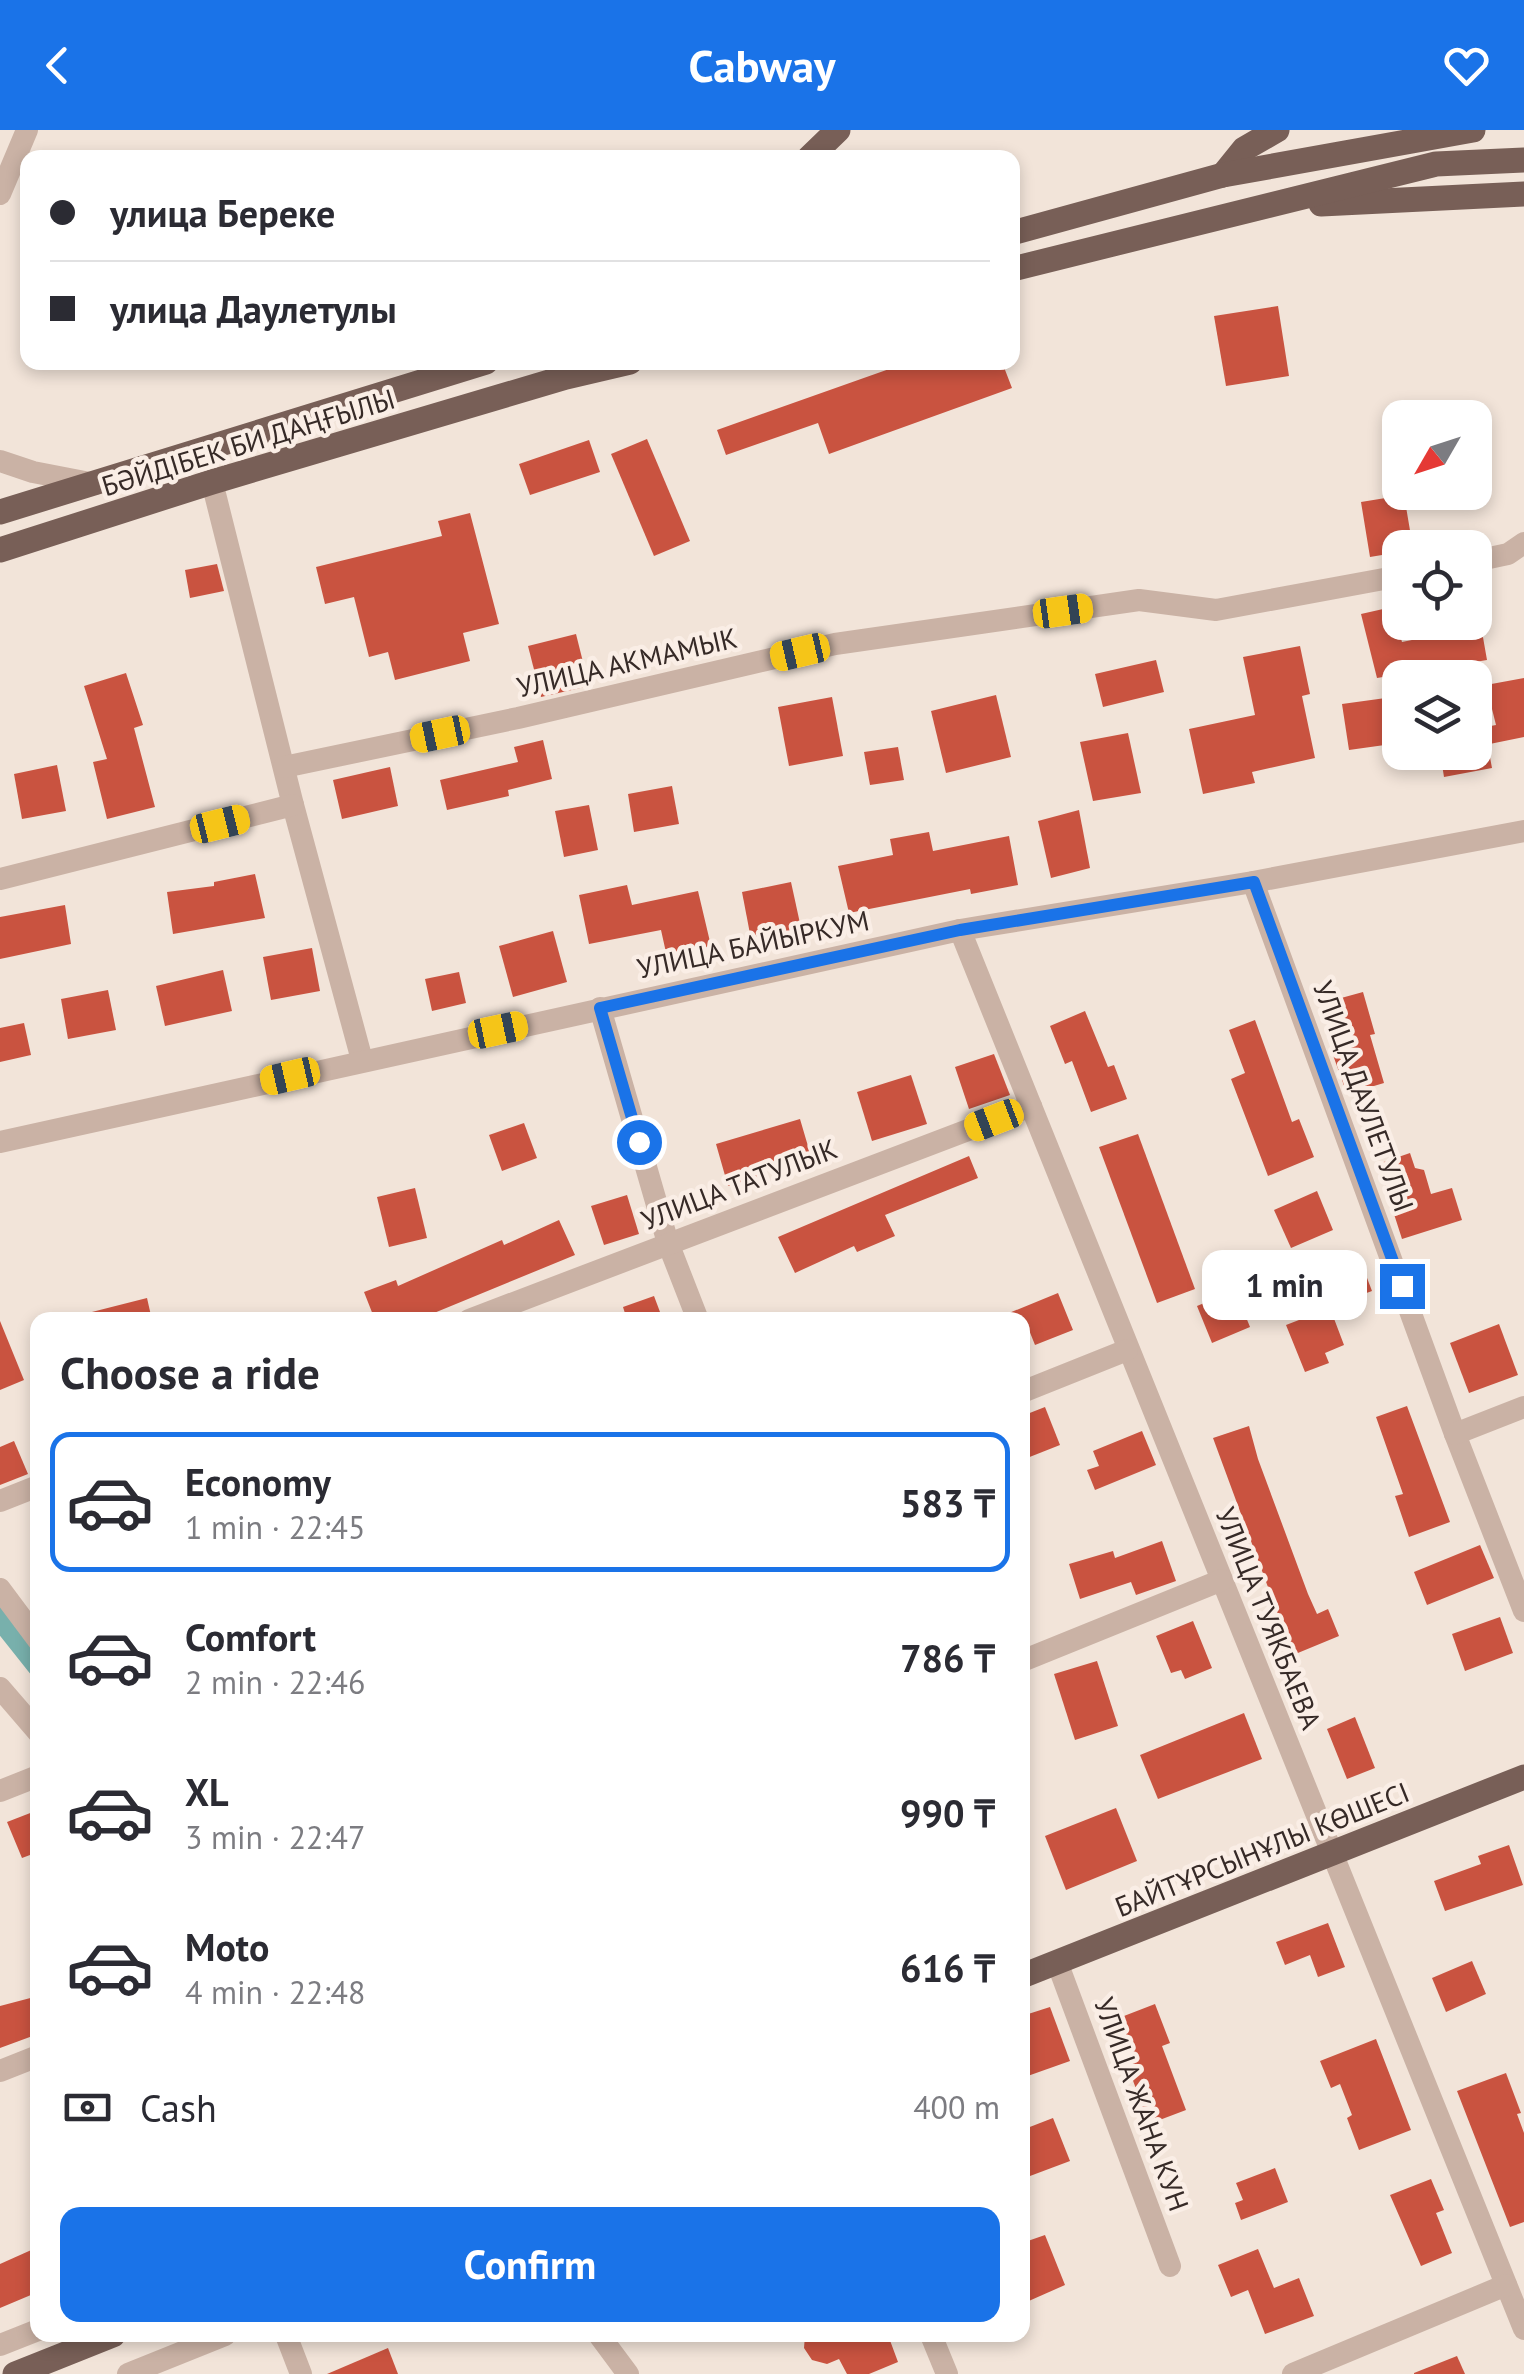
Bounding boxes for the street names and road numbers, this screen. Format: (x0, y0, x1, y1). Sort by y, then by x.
street label: БӘЙДІБЕК БИ ДАҢҒЫЛЫ (97, 380, 399, 504)
street label: УЛИЦА АКМАМЫК (513, 619, 741, 705)
street label: УЛИЦА БАЙЫРКУМ (634, 901, 872, 987)
street label: УЛИЦА ДАУЛЕТУЛЫ (1305, 976, 1423, 1216)
street label: УЛИЦА ТАТУЛЫК (636, 1130, 842, 1238)
street label: УЛИЦА ТУЯКБАЕВА (1208, 1502, 1331, 1735)
street label: БАЙТҰРСЫНҰЛЫ КӨШЕСІ (1109, 1773, 1415, 1925)
street label: УЛИЦА ЖАНА КУН (1086, 1992, 1198, 2216)

